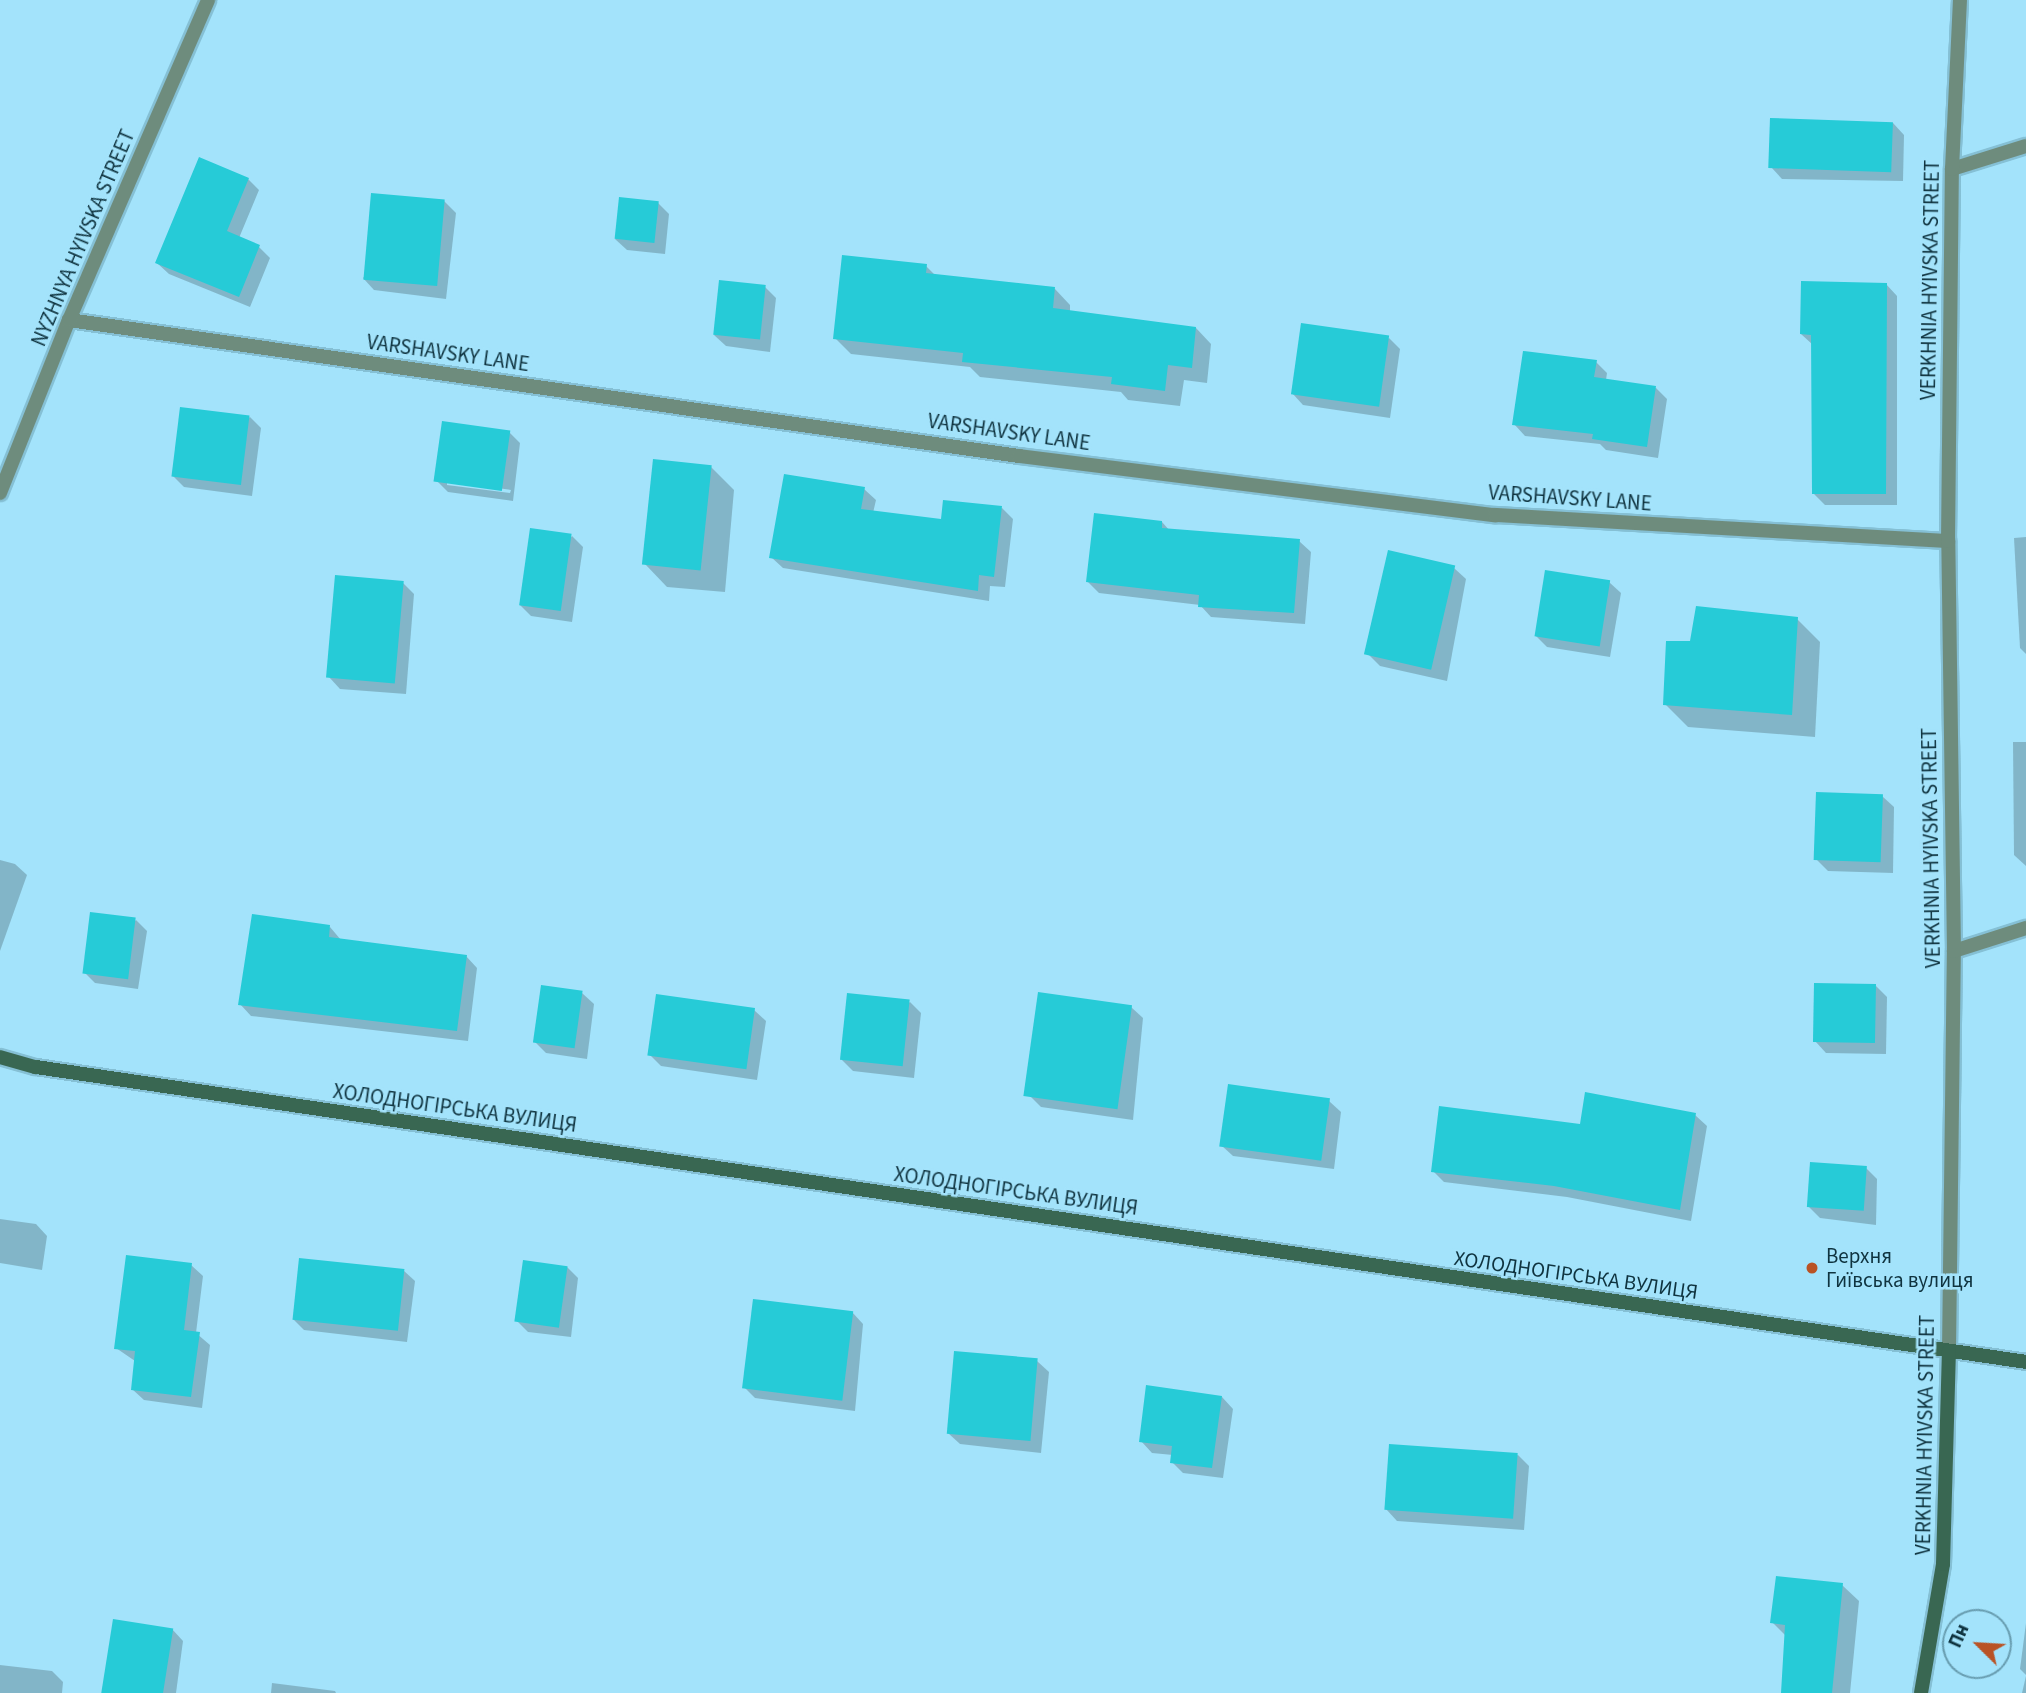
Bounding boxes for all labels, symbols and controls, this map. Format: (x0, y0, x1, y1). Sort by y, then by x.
street label: NYZHNYA HYIVSKA STREET (26, 126, 140, 350)
street label: VERKHNIA HYIVSKA STREET (1915, 160, 1945, 400)
street label: VARSHAVSKY LANE (365, 329, 531, 377)
street label: VARSHAVSKY LANE (926, 408, 1092, 456)
street label: VARSHAVSKY LANE (1487, 480, 1653, 516)
street label: VERKHNIA HYIVSKA STREET (1916, 728, 1946, 968)
street label: ХОЛОДНОГІРСЬКА ВУЛИЦЯ (331, 1078, 579, 1138)
street label: ХОЛОДНОГІРСЬКА ВУЛИЦЯ (892, 1161, 1140, 1221)
place label: Верхня Гиївська вулиця (1826, 1243, 1974, 1293)
street label: ХОЛОДНОГІРСЬКА ВУЛИЦЯ (1452, 1245, 1700, 1305)
marker: Верхня Гиївська вулиця (1804, 1260, 1820, 1276)
street label: VERKHNIA HYIVSKA STREET (1910, 1315, 1940, 1555)
north arrow (1942, 1609, 2012, 1679)
text: Пн (1942, 1620, 1976, 1652)

